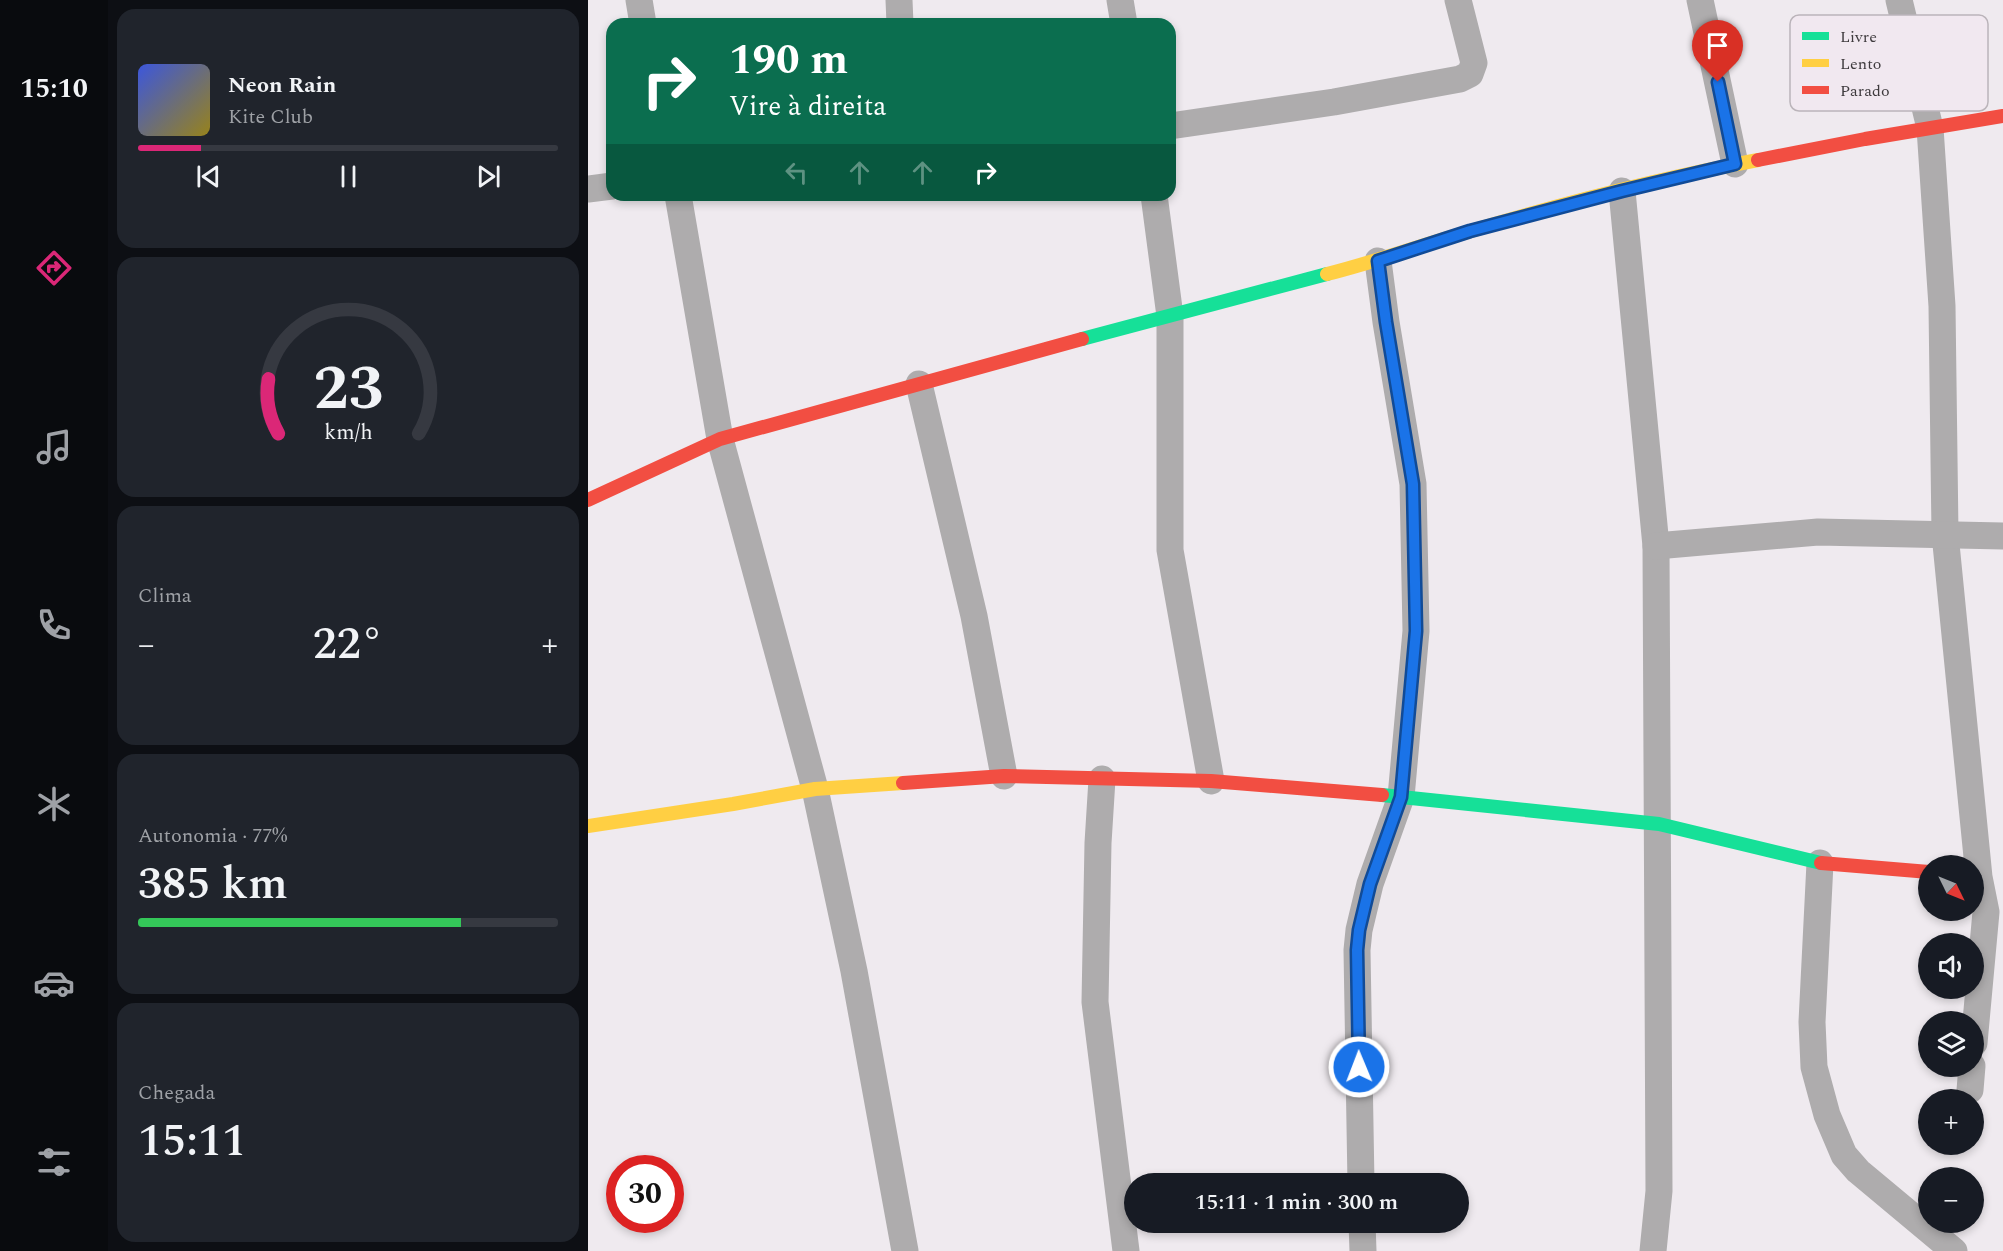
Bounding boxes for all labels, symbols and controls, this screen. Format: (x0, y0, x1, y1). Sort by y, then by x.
legend (1790, 15, 1988, 111)
pin (1692, 20, 1743, 82)
text: Livre (1840, 25, 1877, 49)
text: 190 m (729, 29, 848, 92)
icon: arrive (1701, 29, 1734, 62)
icon: right (630, 42, 708, 120)
text: Lento (1840, 52, 1881, 76)
text: 15:10 (20, 68, 88, 110)
text: Neon Rain (228, 69, 336, 102)
text: Parado (1840, 79, 1890, 103)
text: Vire à direita (729, 86, 886, 128)
text: Kite Club (228, 102, 313, 132)
icon: left (780, 156, 813, 189)
icon: ahead (843, 156, 876, 189)
icon: ahead (906, 156, 939, 189)
icon: right (969, 156, 1002, 189)
icon: previous (192, 160, 225, 193)
icon: pause (332, 160, 365, 193)
icon: next (472, 160, 505, 193)
icon: directions (33, 247, 75, 289)
text: 23 (313, 342, 383, 437)
text: km/h (324, 417, 372, 450)
icon: music (33, 426, 75, 468)
text: Clima (138, 581, 192, 611)
icon: phone (33, 604, 75, 646)
text: 22° (313, 610, 383, 679)
text: − (138, 620, 155, 670)
text: + (542, 620, 558, 670)
icon: climate (33, 783, 75, 825)
text: Autonomia · 77% (138, 821, 287, 851)
text: 385 km (138, 850, 288, 919)
north arrow (1918, 855, 1984, 921)
map controls (1918, 855, 1984, 1233)
button: sound (1918, 933, 1984, 999)
icon: car (33, 962, 75, 1004)
button: layers (1918, 1011, 1984, 1077)
position arrow (1327, 1035, 1391, 1099)
text: Chegada (138, 1078, 215, 1108)
button: + (1918, 1089, 1984, 1155)
text: 15:11 (138, 1107, 246, 1176)
icon: filters (33, 1141, 75, 1183)
speed limit sign: 30 (606, 1155, 684, 1233)
button: − (1918, 1167, 1984, 1233)
text: 15:11 · 1 min · 300 m (1195, 1186, 1398, 1219)

